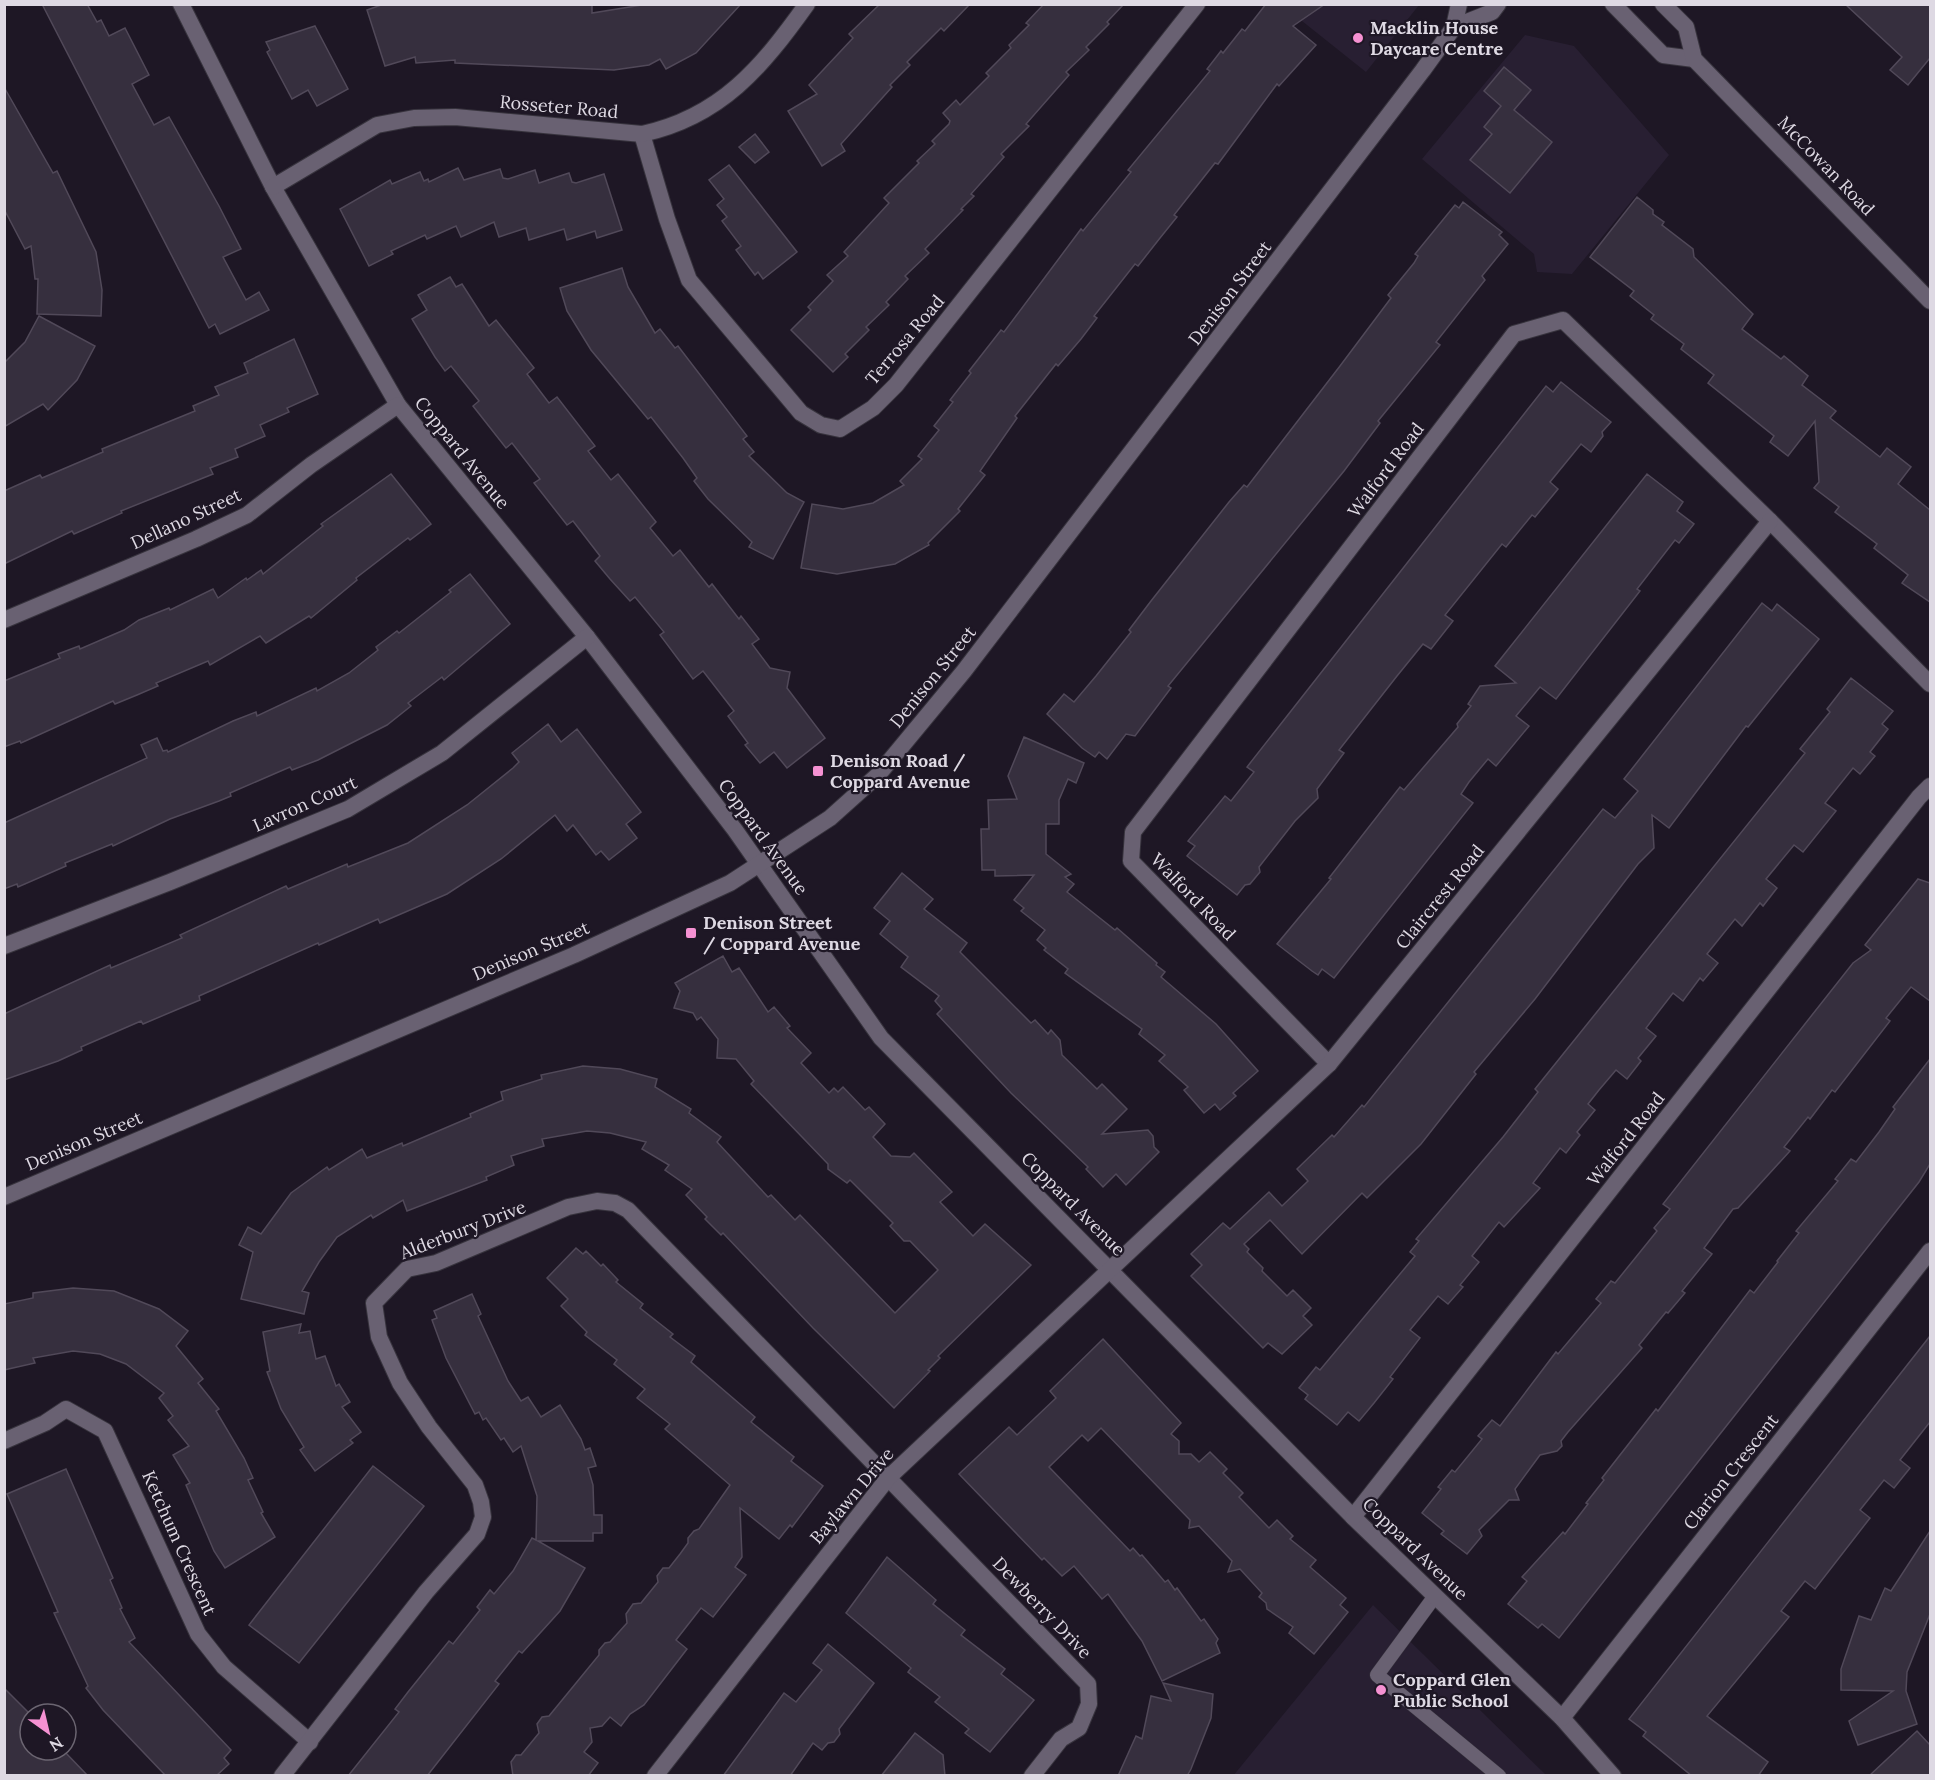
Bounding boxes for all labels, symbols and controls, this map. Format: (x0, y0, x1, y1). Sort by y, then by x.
place label: Macklin House Daycare Centre (1370, 16, 1504, 60)
marker: Macklin House Daycare Centre (1351, 31, 1365, 45)
street label: Rosseter Road (499, 90, 620, 123)
street label: McCowan Road (1773, 111, 1880, 220)
street label: Denison Street (1183, 236, 1276, 349)
street label: Terrosa Road (860, 290, 949, 389)
street label: Coppard Avenue (410, 392, 515, 514)
street label: Walford Road (1342, 418, 1429, 522)
street label: Dellano Street (127, 483, 245, 554)
street label: Denison Street (884, 621, 981, 732)
place label: Denison Road / Coppard Avenue (830, 749, 970, 793)
marker: Denison Road / Coppard Avenue (811, 764, 825, 778)
street label: Lavron Court (249, 770, 360, 837)
street label: Coppard Avenue (713, 774, 813, 900)
street label: Claircrest Road (1390, 839, 1489, 954)
street label: Walford Road (1146, 848, 1241, 945)
place label: Denison Street / Coppard Avenue (703, 911, 861, 955)
street label: Denison Street (469, 916, 593, 985)
marker: Denison Street / Coppard Avenue (684, 926, 698, 940)
street label: Walford Road (1582, 1087, 1670, 1190)
street label: Denison Street (22, 1106, 146, 1175)
street label: Coppard Avenue (1016, 1147, 1130, 1261)
street label: Alderbury Drive (396, 1195, 529, 1264)
street label: Clarion Crescent (1678, 1409, 1783, 1534)
street label: Baylawn Drive (805, 1443, 899, 1549)
street label: Ketchum Crescent (137, 1467, 222, 1619)
street label: Coppard Avenue (1358, 1492, 1473, 1605)
street label: Dewberry Drive (988, 1552, 1097, 1664)
place label: Coppard Glen Public School (1393, 1668, 1511, 1712)
marker: Coppard Glen Public School (1374, 1683, 1388, 1697)
north arrow (18, 1702, 78, 1762)
text: N (46, 1733, 67, 1756)

